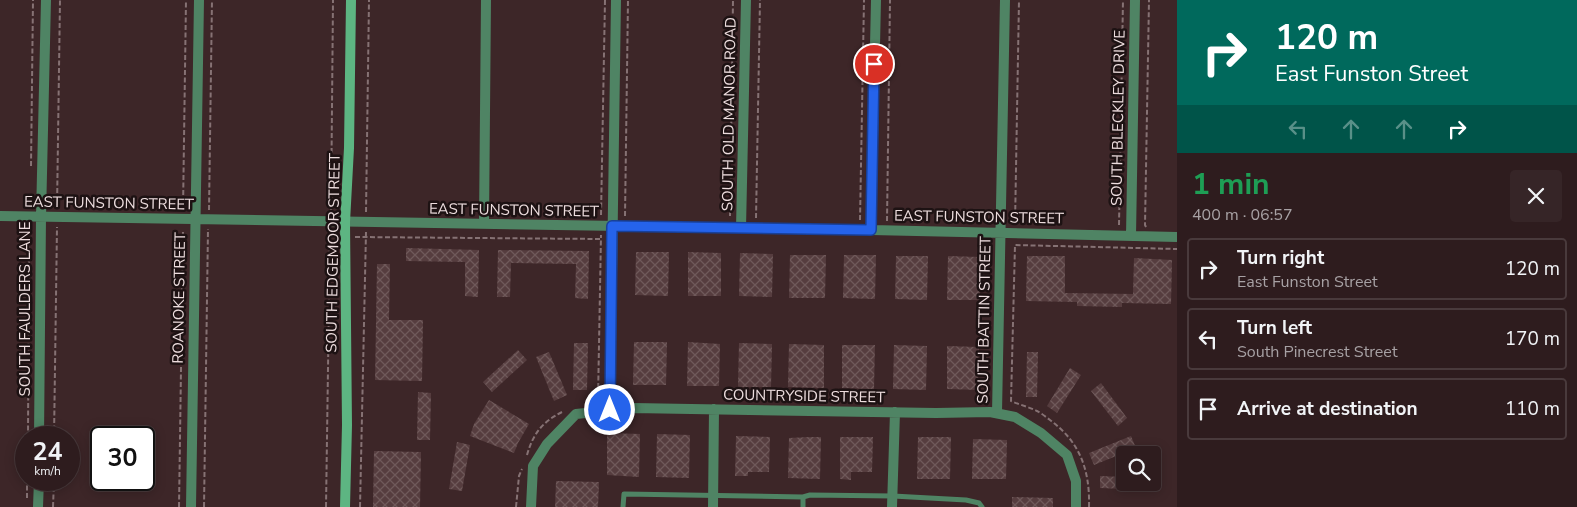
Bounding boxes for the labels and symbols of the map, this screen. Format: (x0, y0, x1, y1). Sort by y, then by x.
street label: SOUTH OLD MANOR ROAD (717, 17, 741, 211)
street label: SOUTH BLECKLEY DRIVE (1106, 30, 1130, 206)
pin (853, 43, 895, 85)
street label: SOUTH EDGEMOOR STREET (321, 153, 345, 353)
street label: EAST FUNSTON STREET (24, 192, 194, 214)
street label: EAST FUNSTON STREET (429, 199, 599, 221)
street label: EAST FUNSTON STREET (894, 206, 1064, 228)
street label: SOUTH FAULDERS LANE (15, 222, 35, 396)
street label: ROANOKE STREET (168, 232, 190, 364)
street label: SOUTH BATTIN STREET (973, 236, 995, 404)
position arrow (583, 383, 635, 435)
street label: COUNTRYSIDE STREET (723, 385, 885, 407)
speed limit sign: 30 (90, 426, 155, 491)

